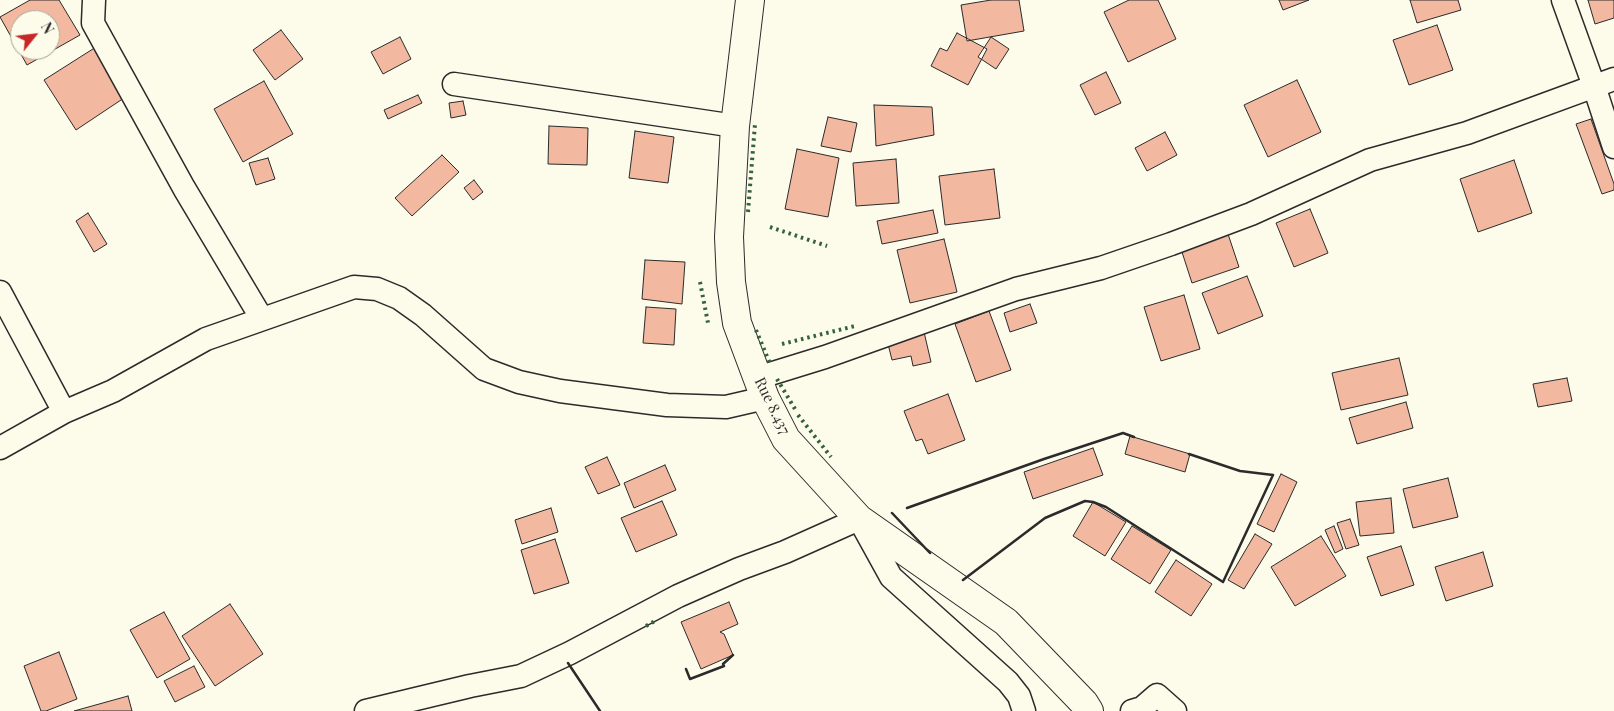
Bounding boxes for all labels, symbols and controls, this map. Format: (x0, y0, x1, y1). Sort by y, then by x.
north arrow (10, 10, 60, 60)
text: N (37, 19, 58, 37)
street label: Rue 8.437 (750, 374, 794, 438)

